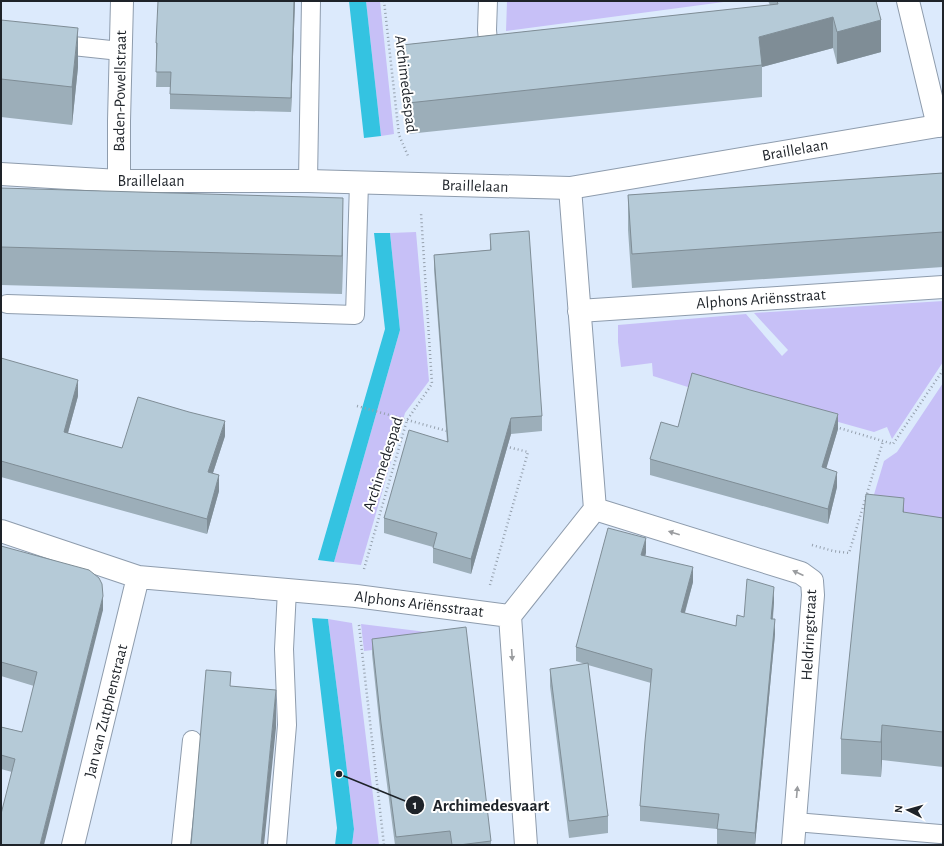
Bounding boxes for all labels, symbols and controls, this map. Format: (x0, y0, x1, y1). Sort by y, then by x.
street label: Baden-Powellstraat (111, 30, 129, 152)
street label: Archimedespad (392, 34, 420, 134)
street label: Braillelaan (761, 136, 829, 164)
street label: Braillelaan (118, 173, 184, 189)
street label: Braillelaan (441, 177, 509, 195)
street label: Alphons Ariënsstraat (696, 286, 826, 312)
street label: Archimedespad (360, 415, 406, 513)
one-way arrow (668, 530, 680, 536)
one-way arrow (792, 570, 804, 576)
street label: Alphons Ariënsstraat (354, 588, 484, 620)
street label: Heldringstraat (799, 589, 819, 681)
street label: Jan van Zutphenstraat (82, 643, 130, 779)
one-way arrow (509, 649, 516, 661)
one-way arrow (794, 786, 800, 798)
callout: Archimedesvaart (405, 790, 558, 819)
north arrow (888, 790, 928, 830)
text: Archimedesvaart (433, 797, 550, 814)
text: 1 (413, 799, 417, 811)
text: N (893, 805, 904, 813)

